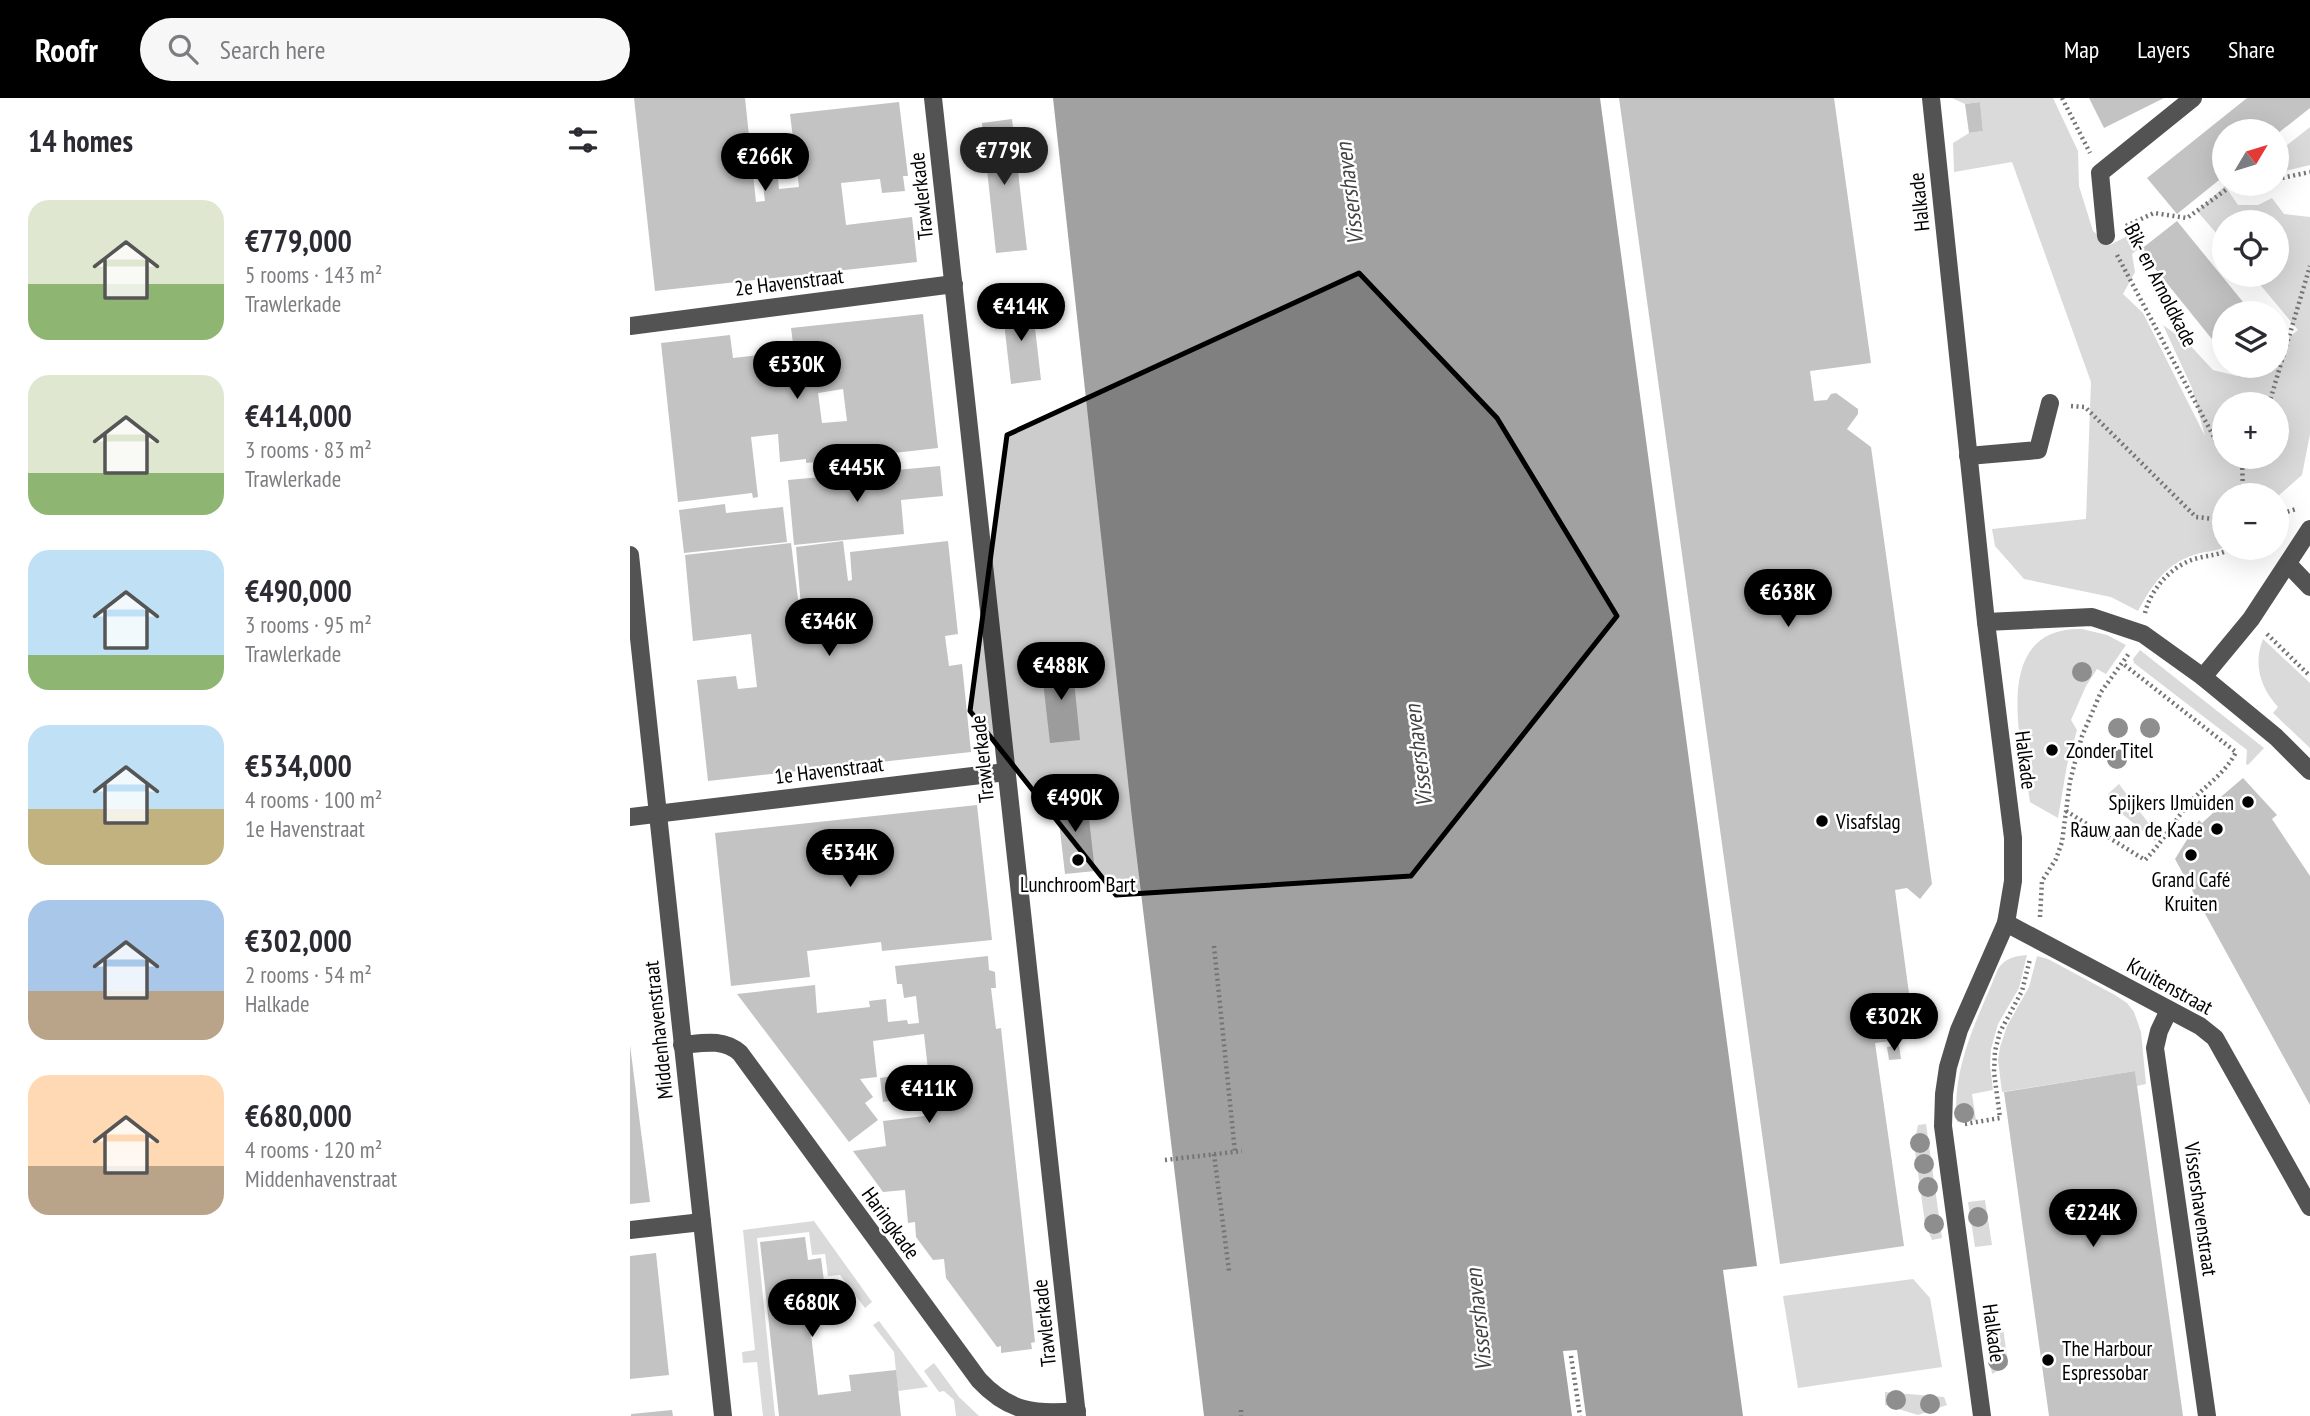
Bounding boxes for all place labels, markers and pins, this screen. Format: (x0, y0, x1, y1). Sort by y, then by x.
pin: €779K (955, 127, 1053, 187)
pin: €266K (716, 134, 814, 193)
pin: €414K (972, 284, 1070, 343)
pin: €530K (748, 342, 846, 401)
pin: €445K (808, 444, 906, 504)
pin: €638K (1739, 570, 1837, 629)
pin: €346K (780, 598, 878, 658)
pin: €488K (1012, 642, 1110, 702)
place label: Zonder Titel (2066, 737, 2153, 764)
marker: Zonder Titel (2044, 742, 2060, 758)
pin: €490K (1026, 774, 1124, 834)
place label: Spijkers IJmuiden (2109, 789, 2234, 816)
marker: Spijkers IJmuiden (2240, 794, 2256, 810)
place label: Visafslag (1835, 808, 1901, 835)
marker: Visafslag (1814, 813, 1830, 829)
place label: Rauw aan de Kade (2070, 816, 2203, 843)
marker: Rauw aan de Kade (2209, 821, 2225, 837)
pin: €534K (801, 830, 899, 889)
marker: Grand Café Kruiten (2183, 847, 2199, 863)
marker: Lunchroom Bart (1070, 852, 1086, 868)
place label: Grand Café Kruiten (2152, 866, 2230, 917)
place label: Lunchroom Bart (1020, 871, 1136, 898)
pin: €302K (1845, 993, 1943, 1053)
pin: €411K (880, 1066, 978, 1125)
pin: €224K (2044, 1190, 2142, 1249)
pin: €680K (763, 1280, 861, 1339)
place label: The Harbour Espressobar (2062, 1335, 2152, 1386)
marker: The Harbour Espressobar (2040, 1352, 2056, 1368)

